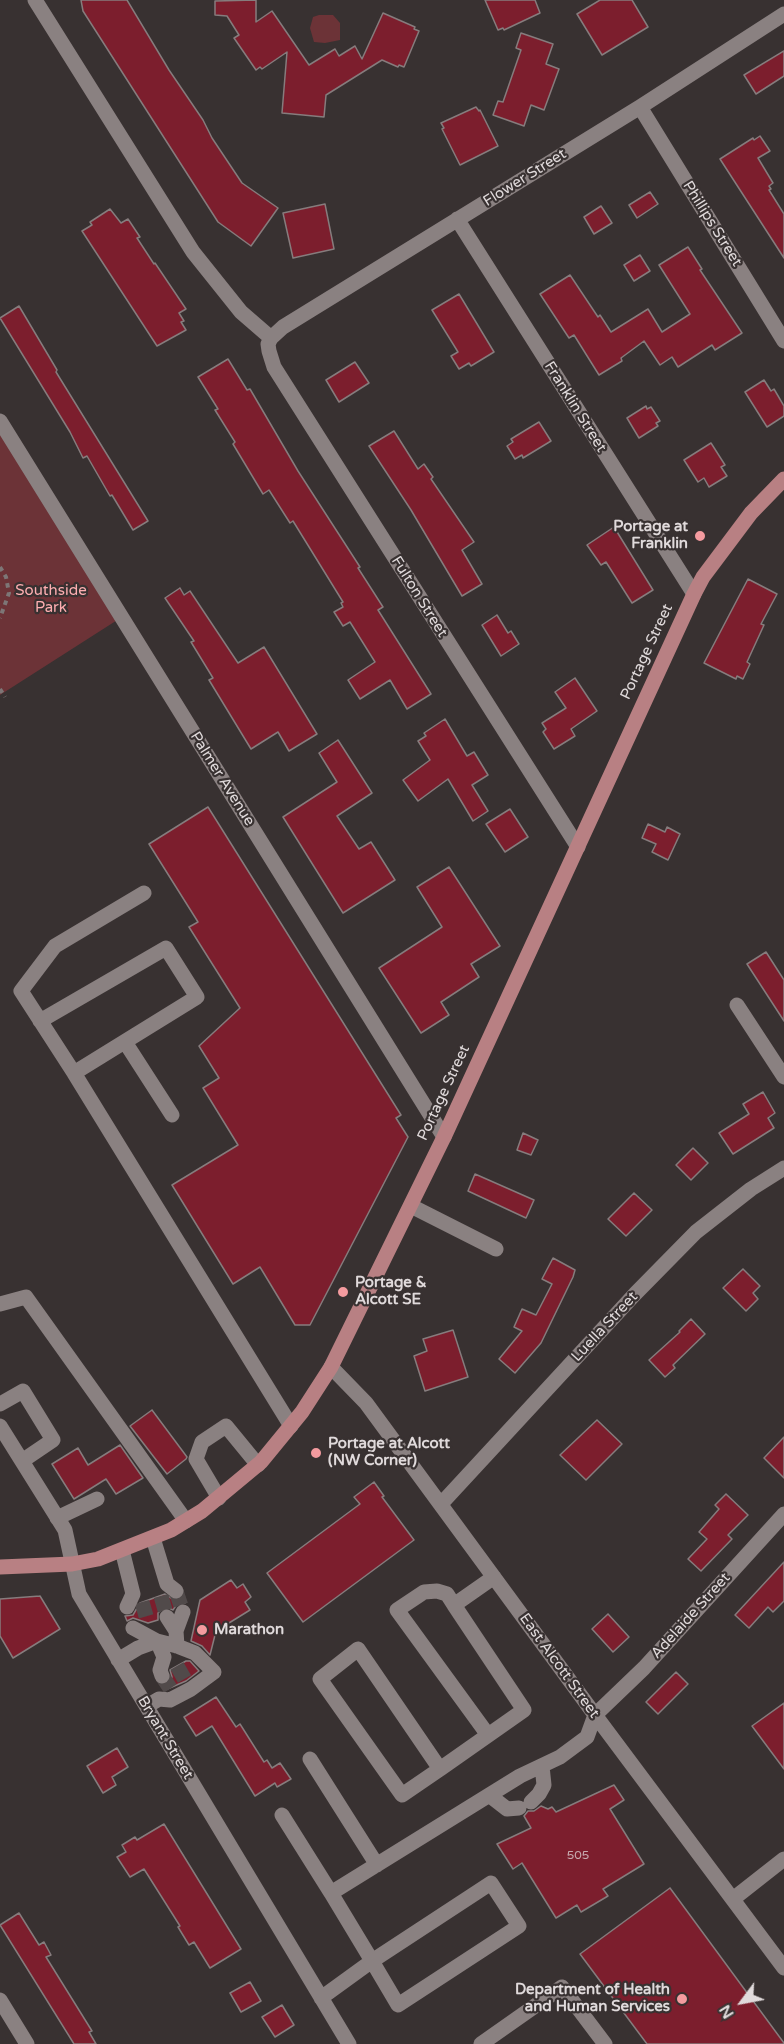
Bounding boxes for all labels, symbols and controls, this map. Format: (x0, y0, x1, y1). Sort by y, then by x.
street label: Flower Street (480, 145, 570, 211)
street label: Phillips Street (679, 178, 745, 270)
street label: Franklin Street (540, 358, 610, 456)
place label: Portage at Franklin (613, 518, 688, 553)
marker: Portage at Franklin (693, 529, 707, 543)
street label: Fulton Street (387, 553, 451, 641)
park label: Southside Park (15, 582, 87, 617)
street label: Portage Street (617, 601, 677, 703)
street label: Palmer Avenue (186, 729, 258, 829)
street label: Portage Street (414, 1042, 474, 1144)
place label: Portage & Alcott SE (355, 1274, 427, 1309)
marker: Portage & Alcott SE (336, 1285, 350, 1299)
street label: Luella Street (568, 1288, 642, 1366)
place label: Portage at Alcott (NW Corner) (328, 1435, 450, 1470)
marker: Portage at Alcott (NW Corner) (309, 1446, 323, 1460)
street label: Adelaide Street (648, 1569, 734, 1663)
street label: East Alcott Street (515, 1610, 603, 1722)
place label: Marathon (214, 1621, 284, 1639)
marker: Marathon (195, 1623, 209, 1637)
street label: Bryant Street (133, 1693, 197, 1783)
house number: 505 (567, 1849, 589, 1863)
north arrow (712, 1972, 772, 2032)
place label: Department of Health and Human Services (515, 1981, 670, 2016)
marker: Department of Health and Human Services (675, 1992, 689, 2006)
text: N (715, 2001, 739, 2022)

